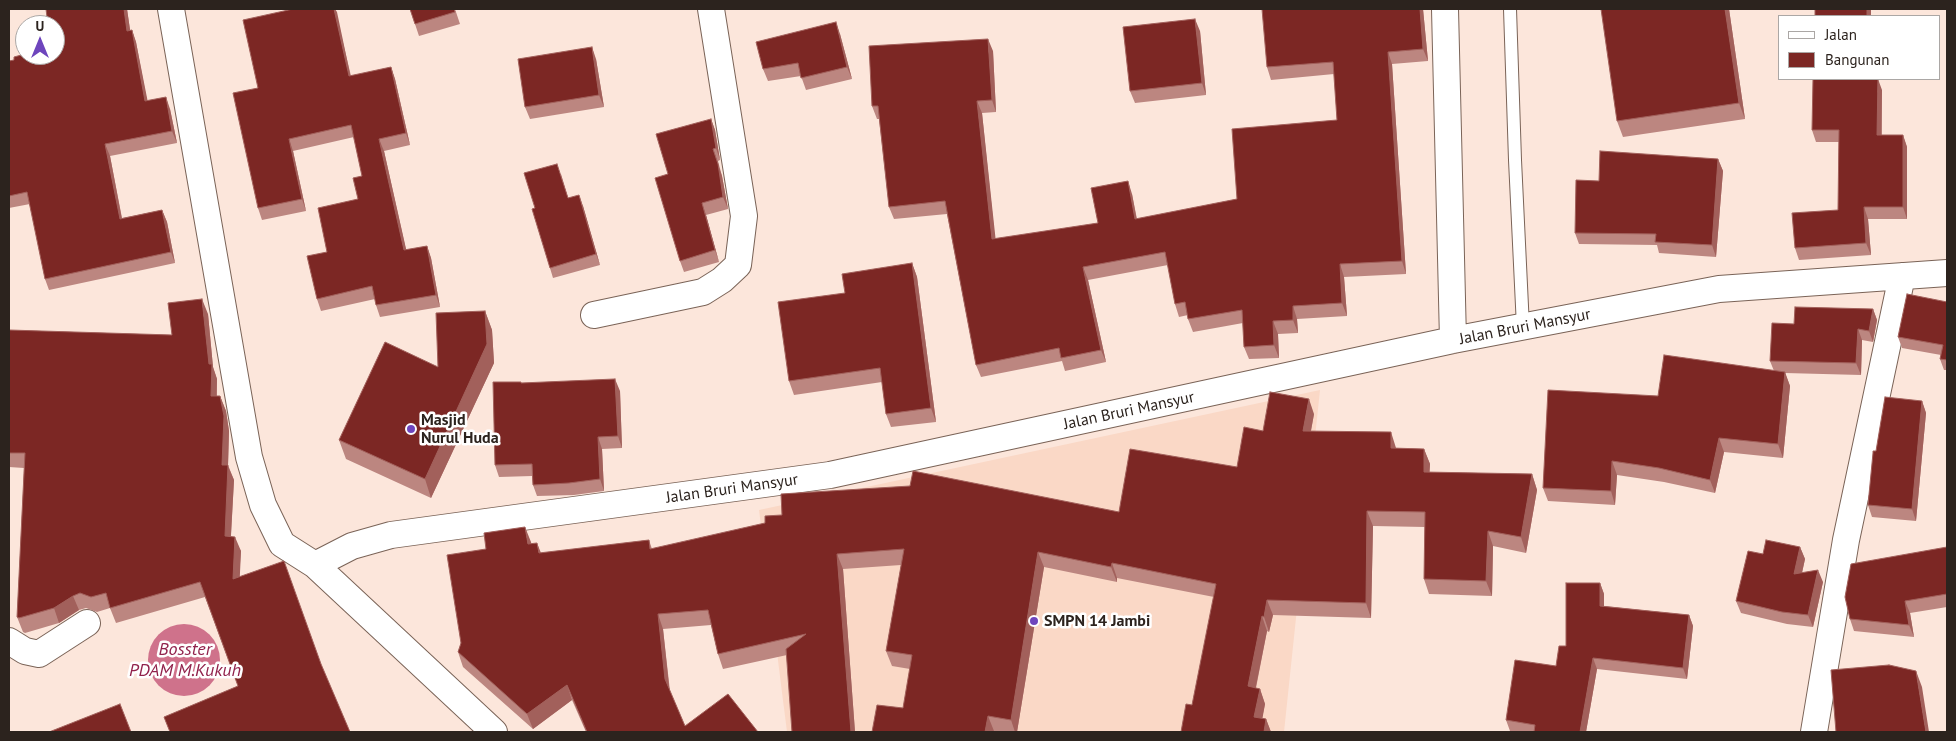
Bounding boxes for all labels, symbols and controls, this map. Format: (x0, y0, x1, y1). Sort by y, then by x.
north arrow (15, 15, 65, 65)
legend (1778, 15, 1941, 80)
text: U (36, 17, 44, 35)
text: Jalan (1825, 25, 1857, 44)
text: Bangunan (1825, 50, 1889, 69)
street label: Jalan Bruri Mansyur (1458, 305, 1592, 349)
street label: Jalan Bruri Mansyur (1062, 388, 1196, 434)
place label: Masjid Nurul Huda (421, 410, 499, 448)
marker: Masjid Nurul Huda (405, 423, 417, 435)
street label: Jalan Bruri Mansyur (665, 470, 799, 508)
place label: SMPN 14 Jambi (1044, 611, 1150, 631)
marker: SMPN 14 Jambi (1028, 615, 1040, 627)
water label: Bosster PDAM M.Kukuh (129, 639, 241, 682)

